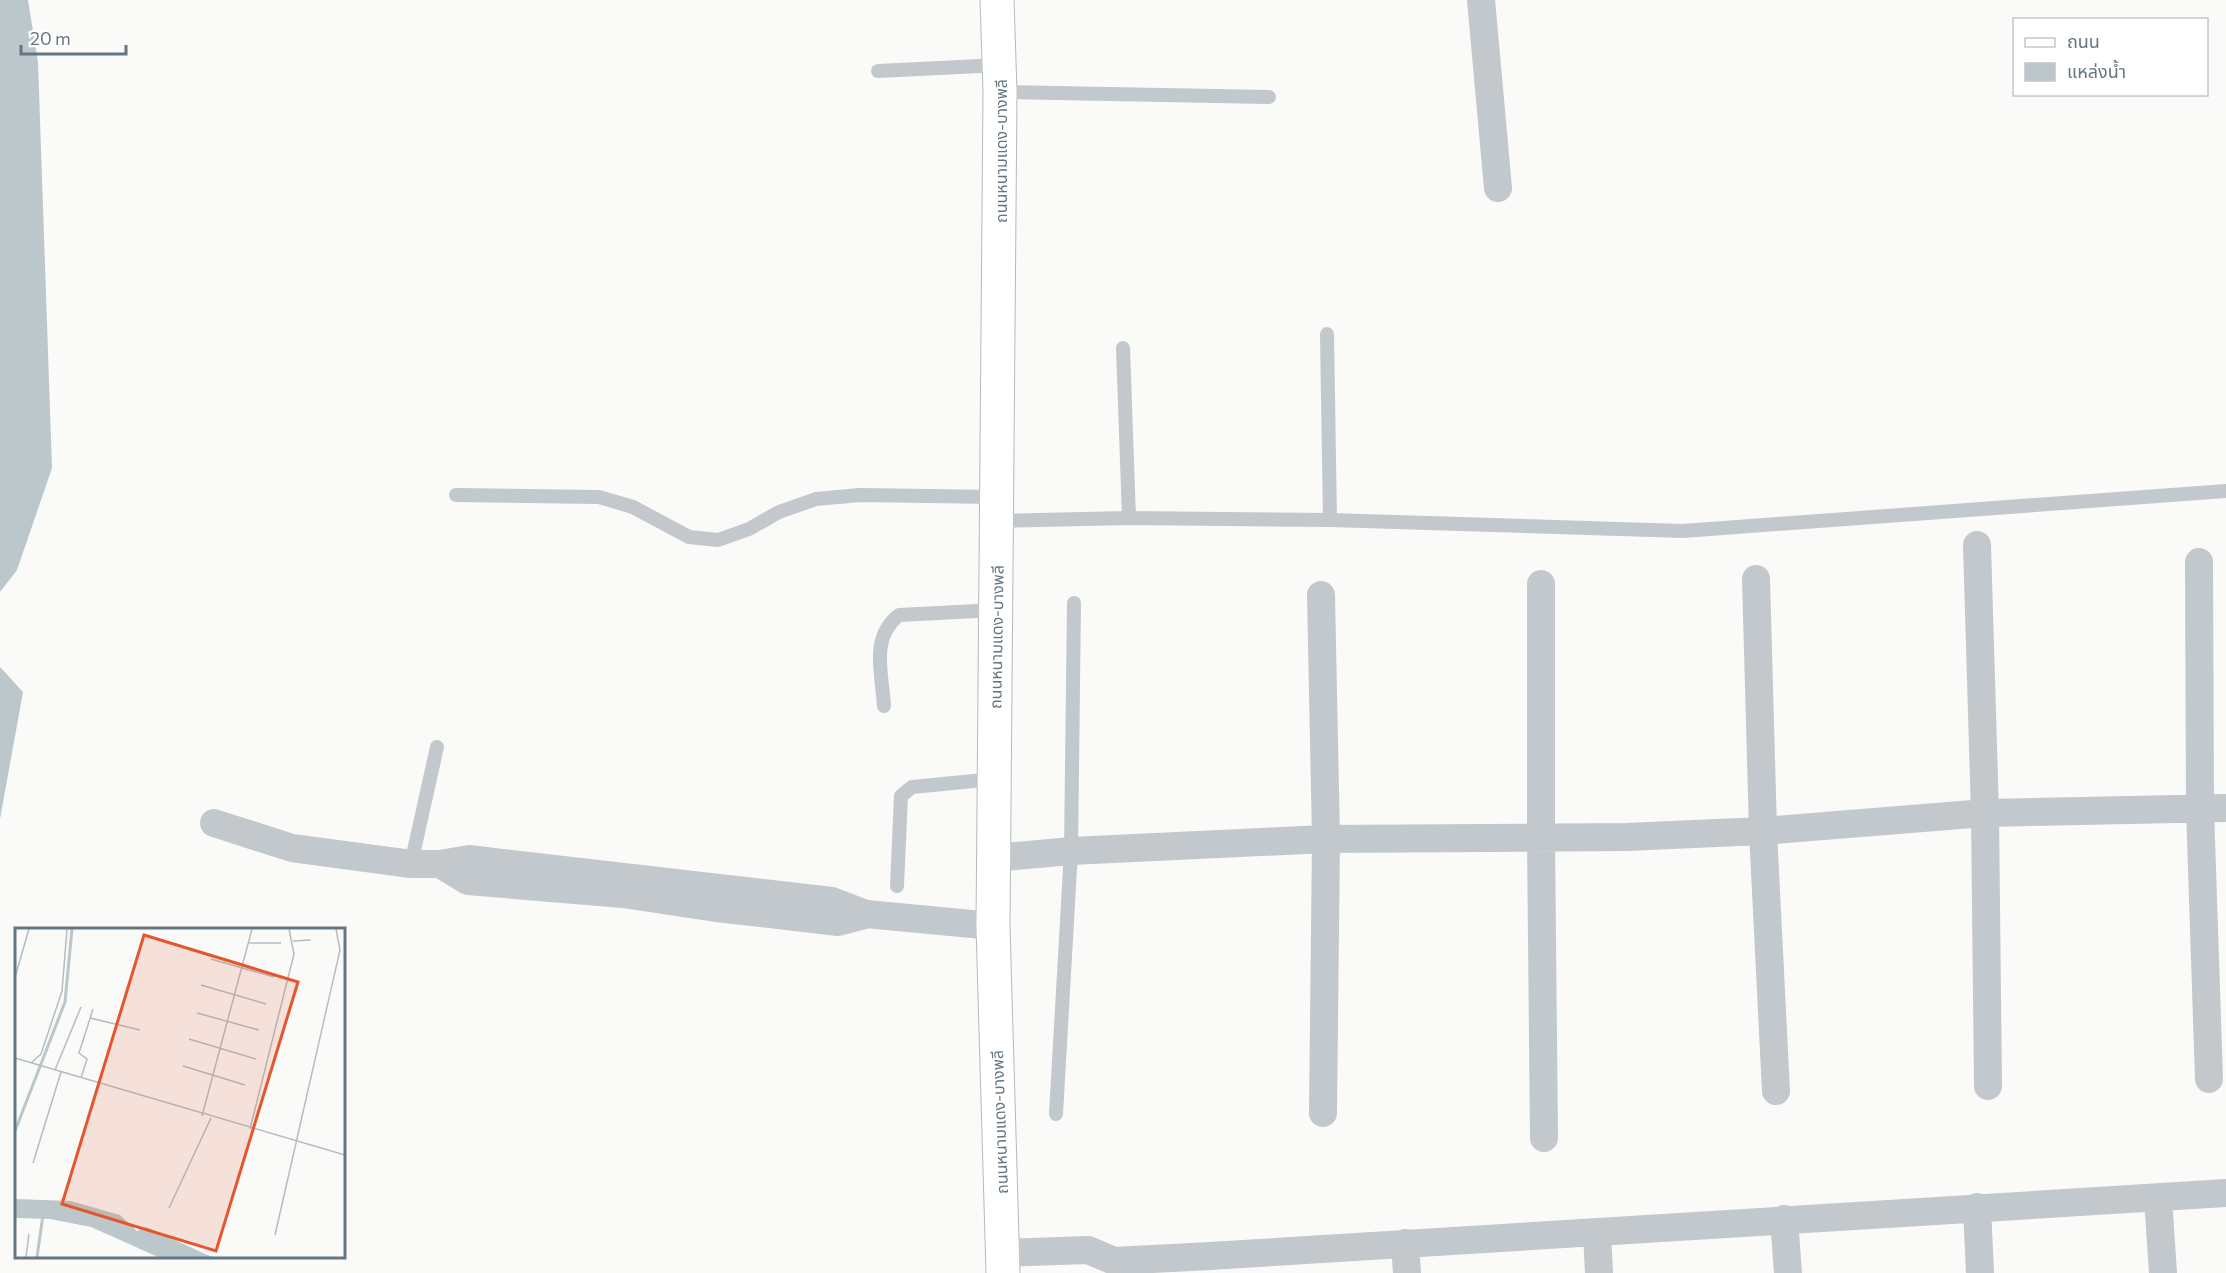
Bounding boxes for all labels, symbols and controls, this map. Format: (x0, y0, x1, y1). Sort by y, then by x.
scale bar (21, 18, 126, 56)
legend (2013, 18, 2208, 96)
text: 20 m (30, 27, 71, 49)
text: ถนน (2067, 30, 2100, 52)
text: แหล่งน้ำ (2067, 59, 2126, 82)
street label: ถนนหนามแดง-บางพลี (991, 79, 1010, 223)
street label: ถนนหนามแดง-บางพลี (985, 565, 1007, 709)
inset map (15, 928, 345, 1258)
street label: ถนนหนามแดง-บางพลี (987, 1050, 1011, 1194)

